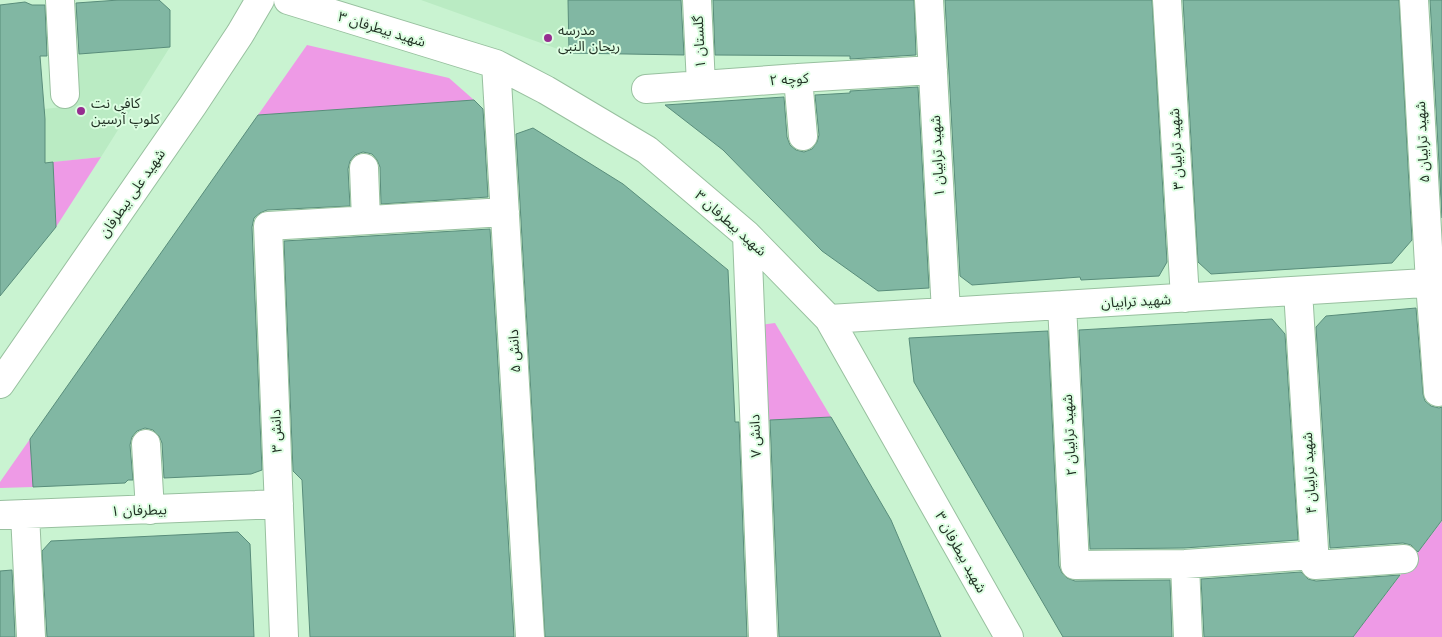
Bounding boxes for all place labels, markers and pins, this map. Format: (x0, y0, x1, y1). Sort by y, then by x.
place label: مدرسه ریحان النبی (558, 21, 620, 55)
marker: مدرسه ریحان النبی (542, 32, 554, 44)
place label: کافی نت کلوپ آرسین (91, 94, 160, 129)
marker: کافی نت کلوپ آرسین (75, 105, 87, 117)

